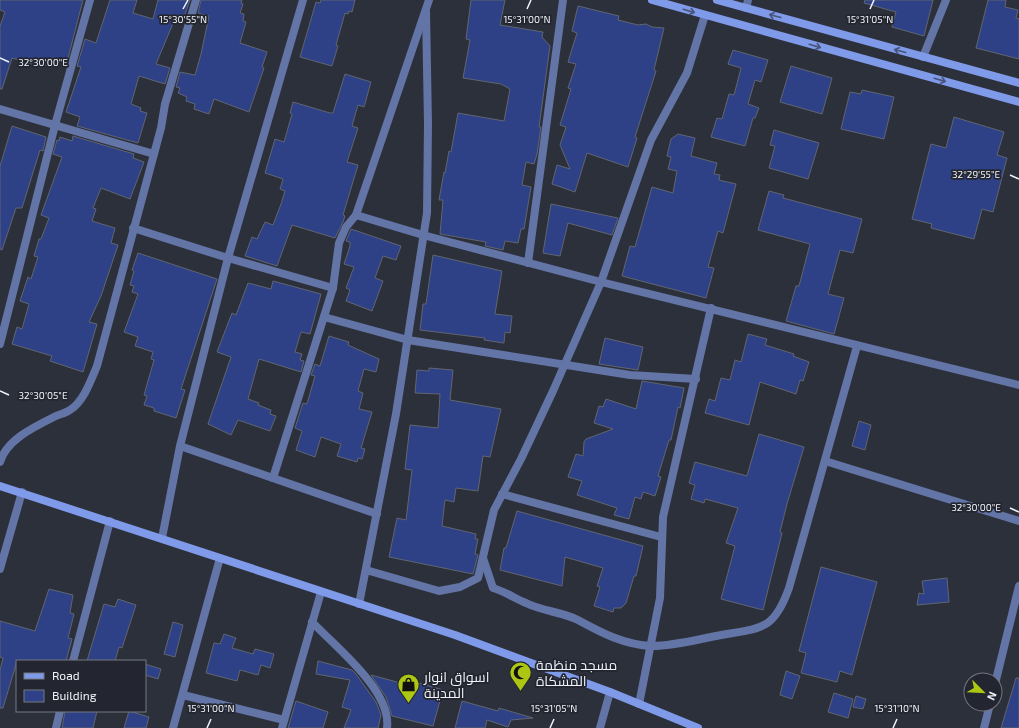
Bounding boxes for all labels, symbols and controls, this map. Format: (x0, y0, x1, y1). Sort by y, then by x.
one-way arrow (683, 8, 696, 15)
one-way arrow (769, 12, 782, 19)
text: 15°30'55"N (159, 13, 207, 25)
text: 15°31'00"N (503, 13, 551, 25)
text: 15°31'05"N (847, 13, 893, 25)
one-way arrow (808, 42, 821, 50)
one-way arrow (894, 46, 907, 54)
text: 32°30'00"E (18, 56, 68, 68)
one-way arrow (933, 77, 946, 84)
text: 32°29'55"E (952, 168, 1000, 180)
text: 32°30'05"E (18, 389, 68, 401)
text: 32°30'00"E (951, 501, 1001, 513)
place label: مسجد منظمة المشكاة (536, 656, 617, 689)
mosque icon: مسجد منظمة المشكاة (508, 659, 534, 692)
legend (16, 660, 146, 712)
text: Road (52, 668, 80, 682)
place label: اسواق انوار المدينة (423, 668, 489, 701)
shop icon: اسواق انوار المدينة (395, 671, 421, 704)
north arrow (963, 672, 1003, 712)
text: Building (52, 688, 97, 702)
text: N (985, 690, 1000, 703)
text: 15°31'00"N (187, 702, 235, 714)
text: 15°31'05"N (531, 702, 577, 714)
text: 15°31'10"N (874, 702, 920, 714)

